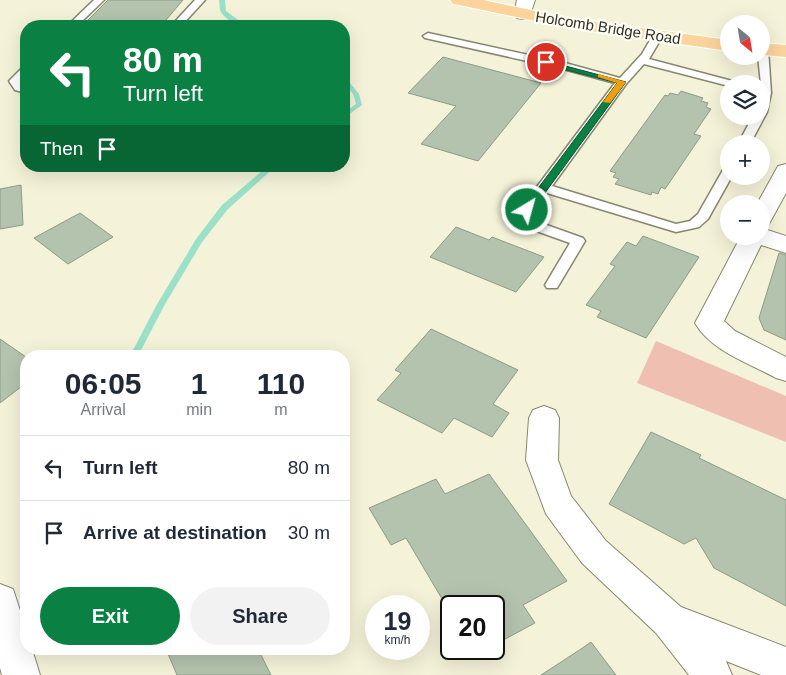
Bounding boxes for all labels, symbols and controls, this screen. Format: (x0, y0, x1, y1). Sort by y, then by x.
street label: Holcomb Bridge Road (534, 8, 682, 47)
north arrow (720, 15, 770, 65)
map controls (720, 15, 770, 245)
icon: left (40, 40, 105, 105)
text: 80 m (123, 40, 203, 79)
pin (525, 41, 567, 83)
icon: arrive (532, 48, 560, 76)
button: layers (720, 75, 770, 125)
text: Turn left (123, 81, 203, 106)
icon: arrive (93, 135, 121, 163)
button: + (720, 135, 770, 185)
text: Then (40, 138, 83, 159)
position arrow (500, 183, 552, 235)
button: − (720, 195, 770, 245)
text: 06:05 (65, 367, 142, 400)
text: 1 (191, 367, 208, 400)
text: 110 (257, 367, 305, 400)
text: Arrival (80, 401, 126, 418)
text: min (186, 401, 212, 418)
text: m (274, 401, 288, 418)
icon: left (40, 454, 68, 482)
text: Turn left (83, 457, 158, 478)
text: 80 m (288, 457, 330, 478)
icon: arrive (40, 519, 68, 547)
text: Arrive at destination (83, 522, 267, 543)
text: 30 m (288, 522, 330, 543)
button: Exit (40, 587, 180, 645)
button: Share (190, 587, 330, 645)
speed limit sign: 20 (440, 595, 505, 660)
text: 19 (384, 607, 411, 635)
text: km/h (384, 633, 411, 647)

